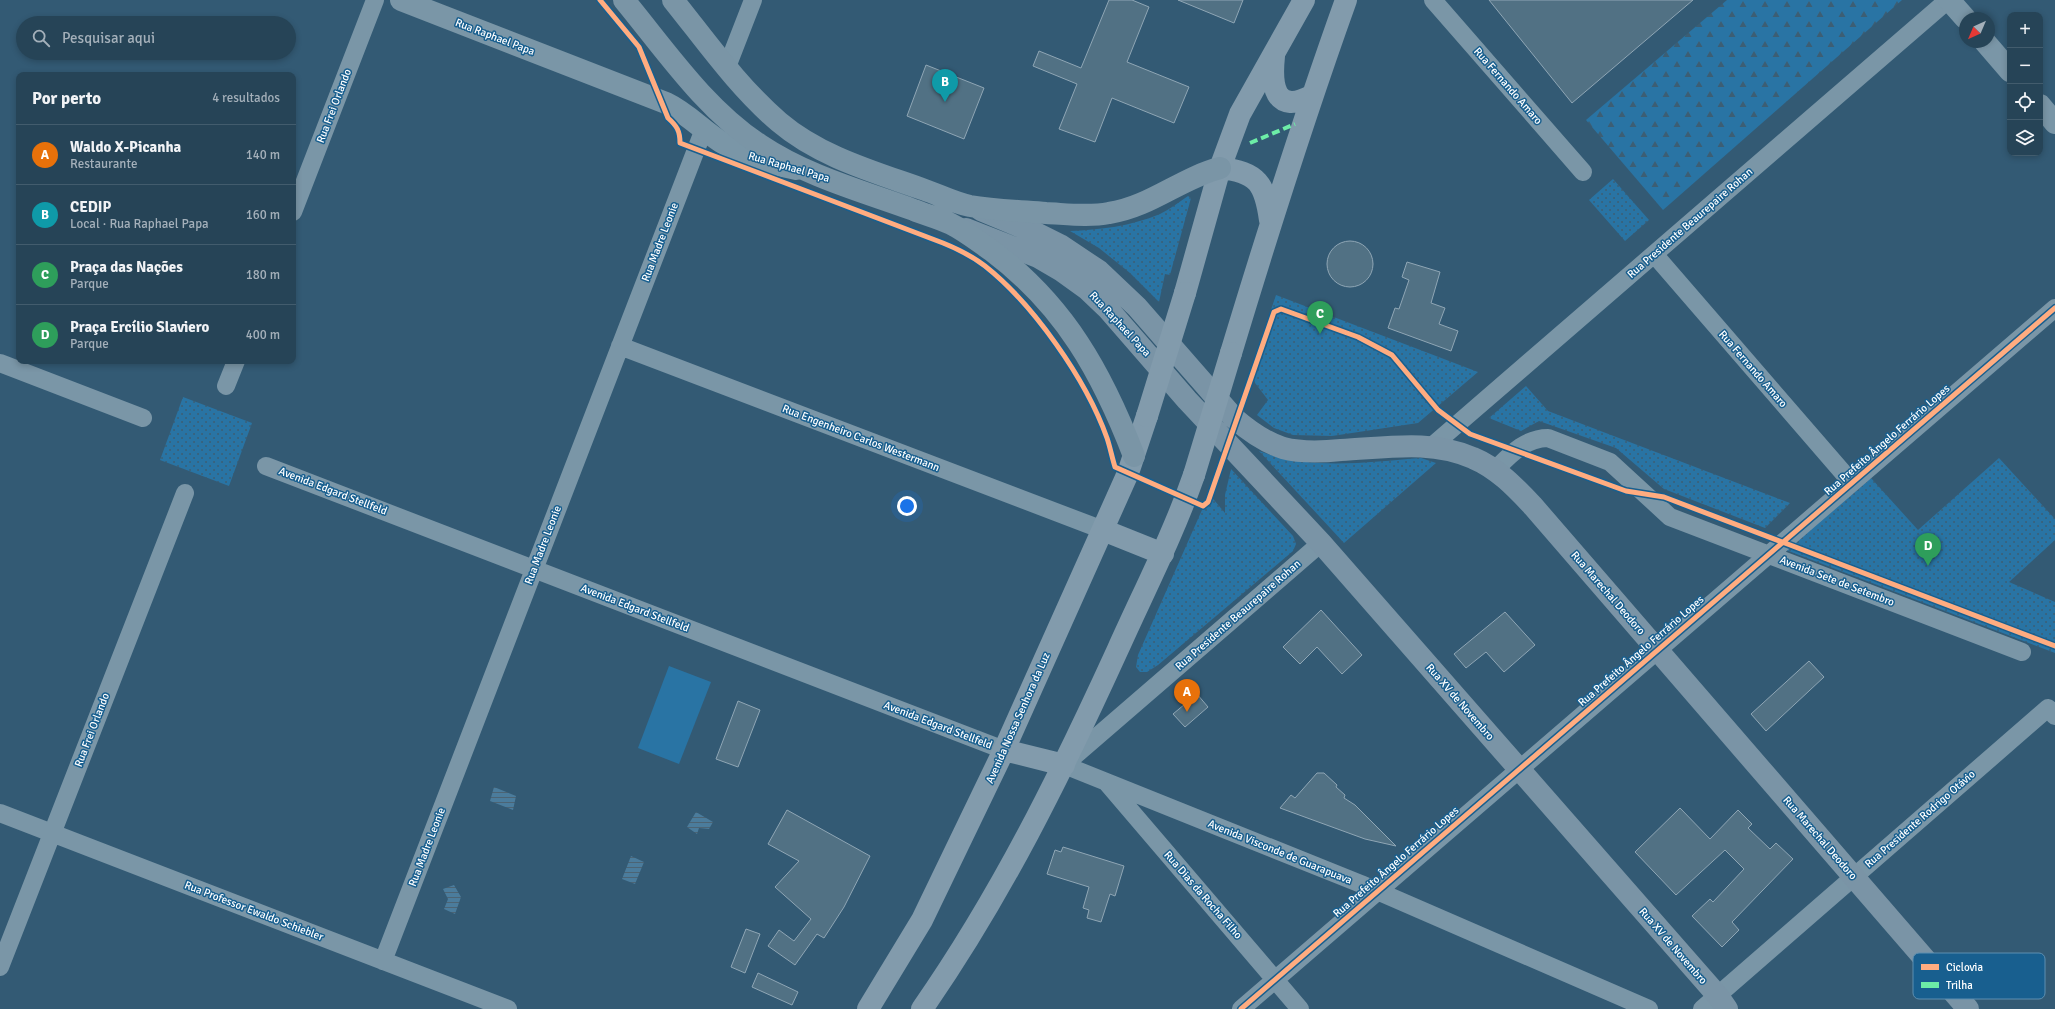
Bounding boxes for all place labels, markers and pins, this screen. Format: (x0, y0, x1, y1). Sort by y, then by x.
pin: B (932, 69, 958, 102)
pin: C (1307, 301, 1333, 334)
pin: D (1915, 533, 1941, 566)
pin: A (1174, 679, 1200, 712)

